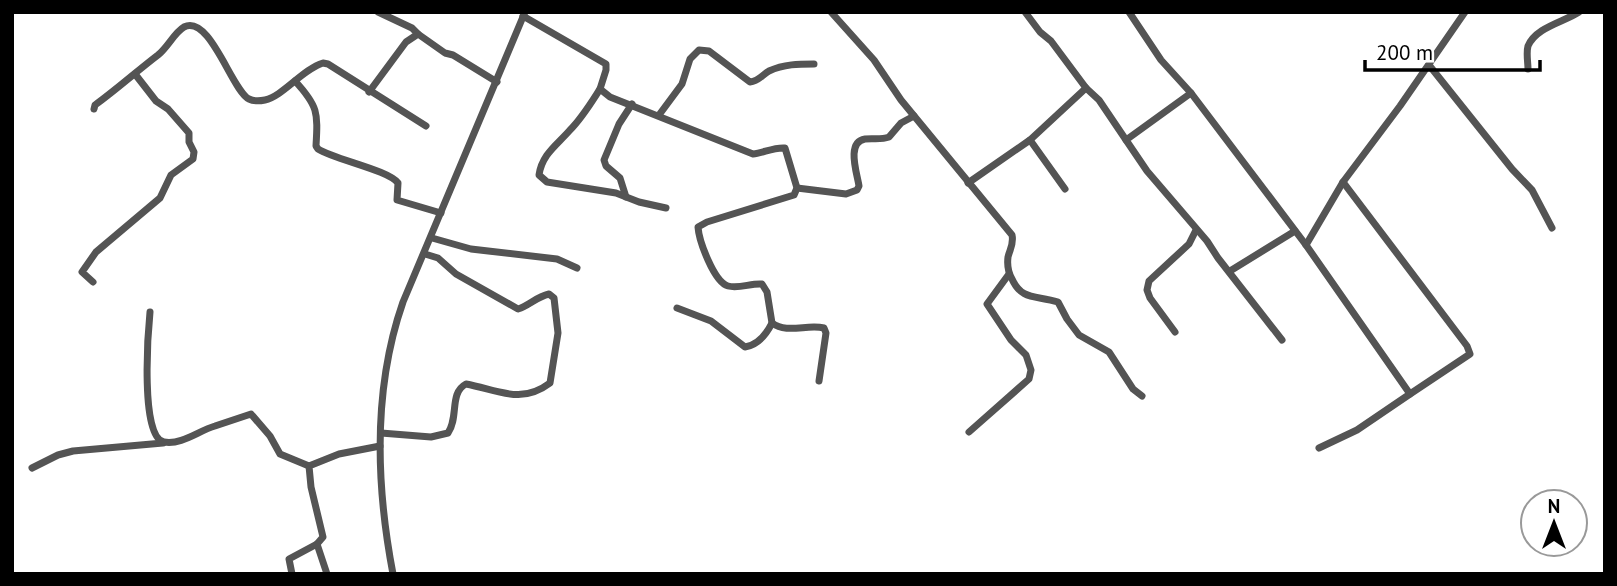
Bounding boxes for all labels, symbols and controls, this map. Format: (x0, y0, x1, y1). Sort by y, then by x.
scale bar (1365, 28, 1540, 72)
text: 200 m (1376, 39, 1433, 66)
north arrow (1519, 488, 1589, 558)
text: N (1548, 494, 1560, 518)

